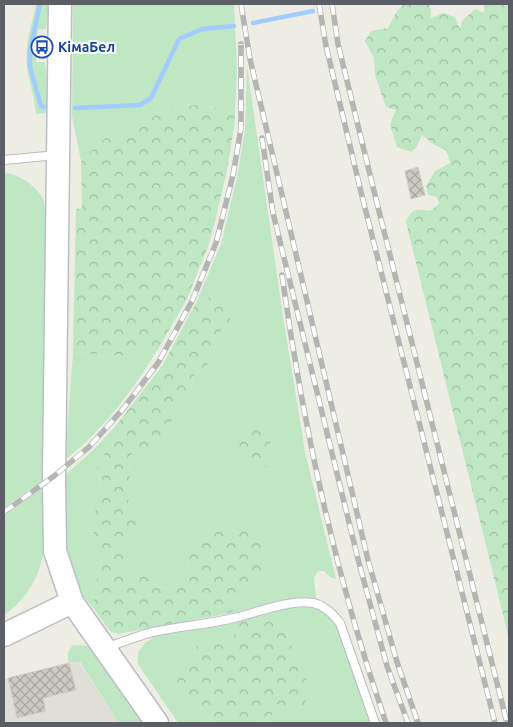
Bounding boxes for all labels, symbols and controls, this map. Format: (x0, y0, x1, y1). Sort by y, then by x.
bus stop icon: КімаБел (30, 35, 54, 59)
place label: КімаБел (58, 39, 115, 55)

